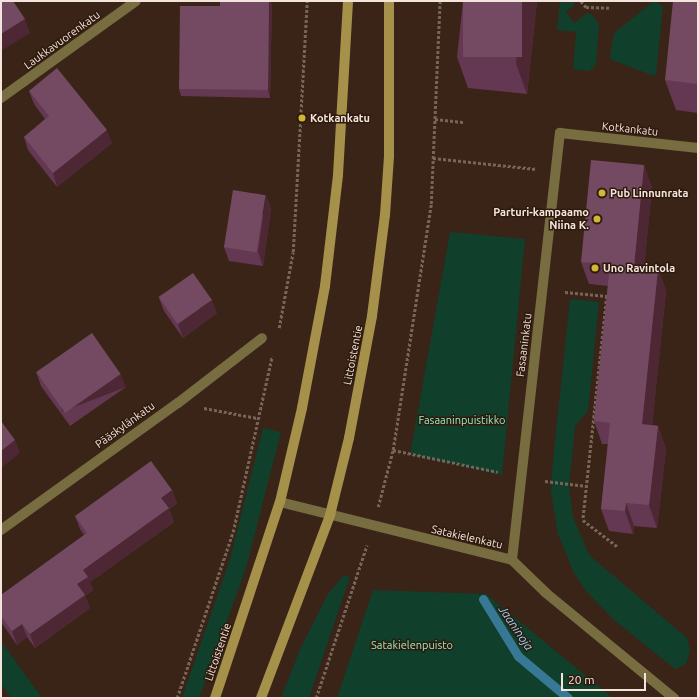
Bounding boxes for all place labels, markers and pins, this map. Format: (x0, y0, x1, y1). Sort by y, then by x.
place label: Kotkankatu (310, 111, 370, 125)
marker: Kotkankatu (297, 113, 307, 123)
place label: Pub Linnunrata (610, 186, 688, 200)
marker: Pub Linnunrata (597, 188, 607, 198)
place label: Parturi-kampaamo Niina K. (493, 206, 589, 232)
marker: Parturi-kampaamo Niina K. (592, 214, 602, 224)
place label: Uno Ravintola (603, 261, 675, 275)
marker: Uno Ravintola (590, 263, 600, 273)

